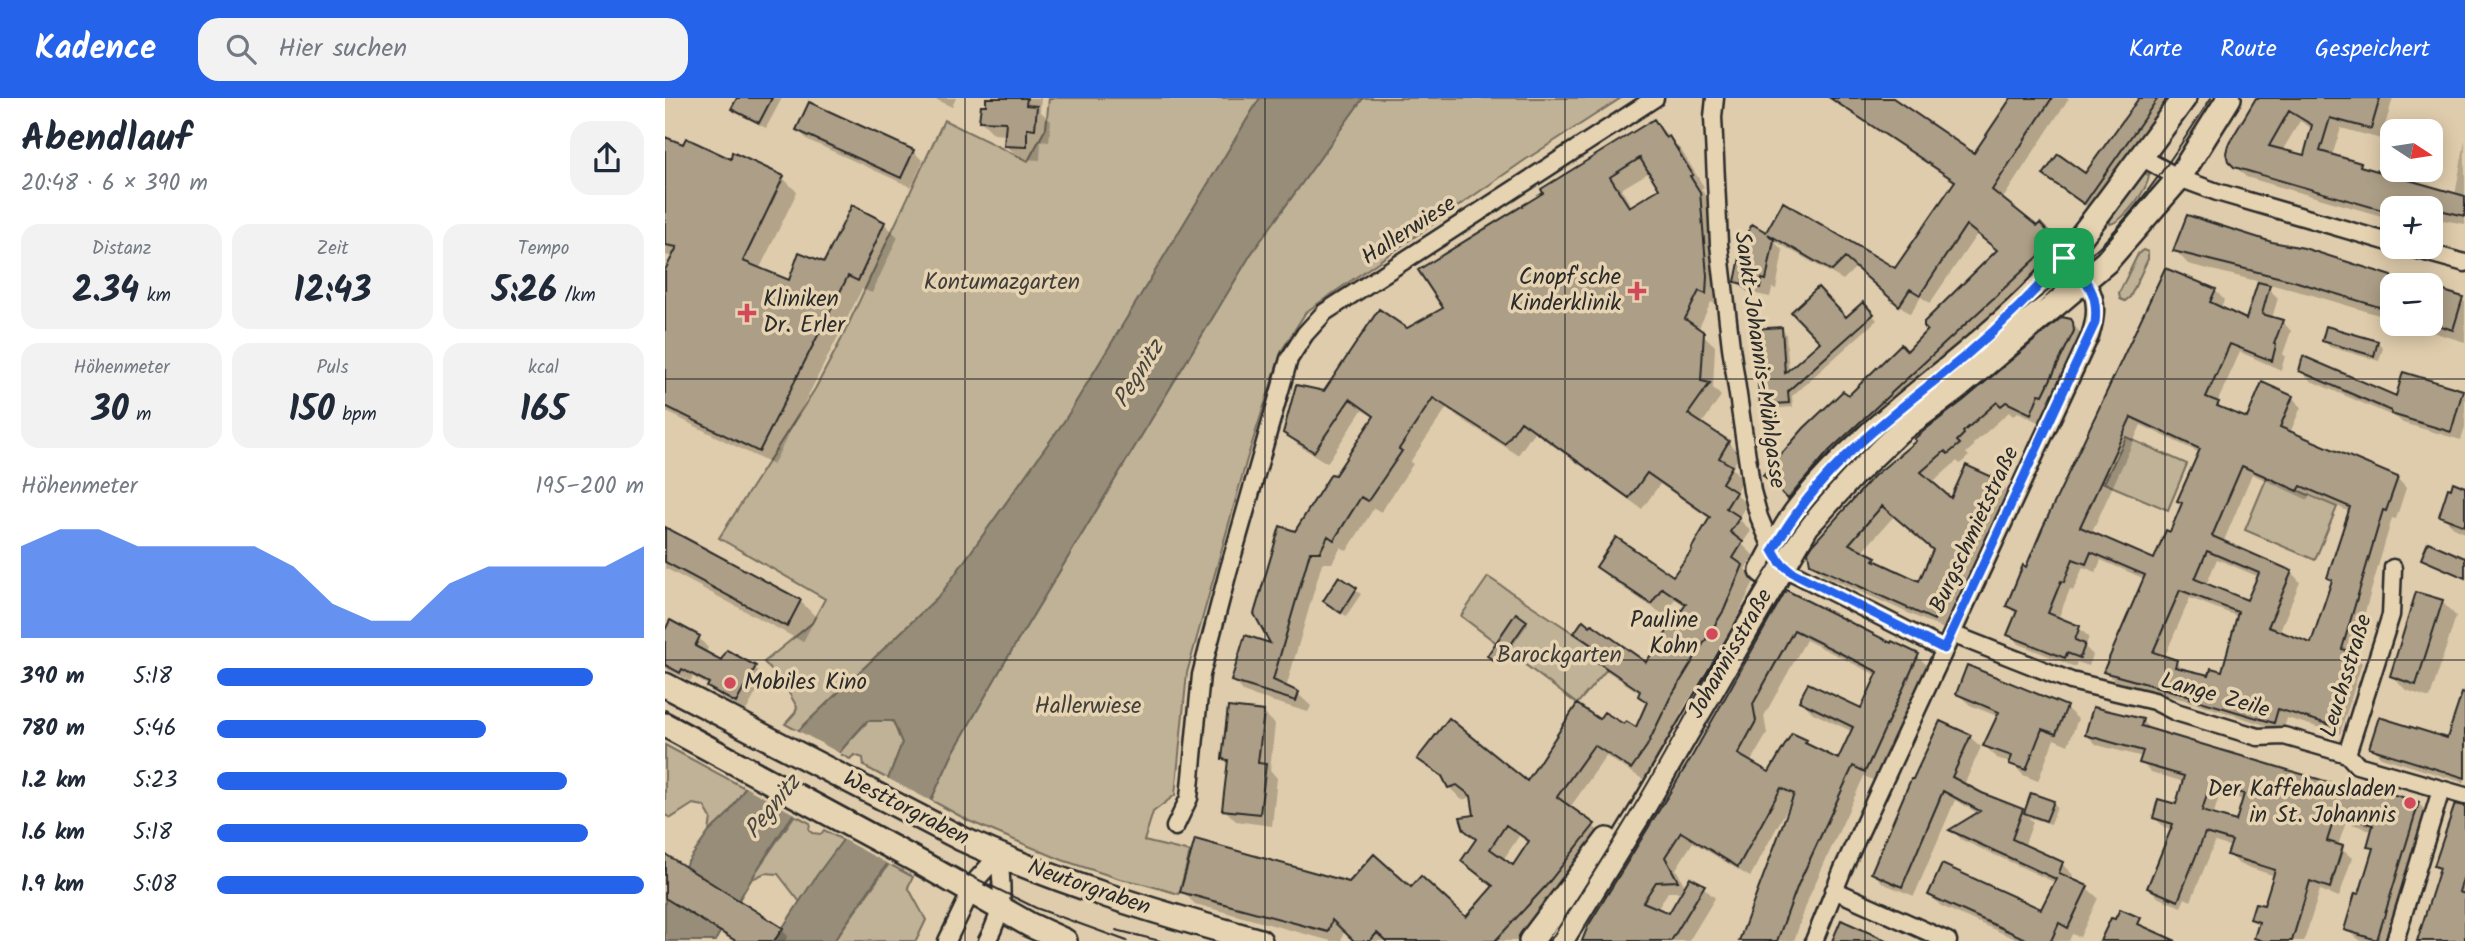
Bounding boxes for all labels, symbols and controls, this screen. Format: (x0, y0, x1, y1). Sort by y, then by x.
search box (198, 18, 688, 81)
text: Kadence (35, 23, 156, 76)
text: Hier suchen (278, 28, 407, 70)
icon: search (222, 30, 260, 68)
text: Karte (2129, 30, 2182, 69)
text: Route (2220, 30, 2277, 69)
text: Gespeichert (2315, 30, 2430, 69)
text: Abendlauf (21, 110, 191, 170)
north arrow (2380, 119, 2443, 182)
map controls (2380, 119, 2443, 336)
button: share (570, 121, 644, 195)
text: 20:48 · 6 × 390 m (21, 166, 208, 202)
street label: Hallerwiese (1354, 187, 1464, 275)
button: + (2380, 196, 2443, 259)
pin (2034, 228, 2094, 288)
street label: Sankt-Johannis-Mühlgasse (1723, 229, 1795, 491)
text: Distanz (92, 234, 151, 264)
text: Zeit (316, 234, 349, 264)
text: Tempo (518, 234, 569, 264)
icon: arrive (2045, 239, 2083, 277)
place label: Cnopf'sche Kinderklinik (1510, 260, 1621, 322)
text: 2.34 (72, 264, 139, 320)
text: 12:43 (294, 264, 371, 320)
text: 5:26 (491, 264, 557, 320)
park label: Kontumazgarten (924, 265, 1080, 301)
button: − (2380, 273, 2443, 336)
text: km (139, 281, 171, 311)
text: /km (557, 281, 596, 311)
marker: Cnopf'sche Kinderklinik (1627, 281, 1647, 301)
place label: Kliniken Dr. Erler (763, 282, 846, 344)
marker: Kliniken Dr. Erler (737, 303, 757, 323)
water label: Pegnitz (1103, 330, 1176, 416)
text: Höhenmeter (73, 353, 170, 383)
text: Puls (316, 353, 349, 383)
text: kcal (528, 353, 559, 383)
text: 30 (92, 383, 129, 439)
text: 150 (288, 383, 335, 439)
text: 165 (520, 383, 567, 439)
text: m (129, 400, 151, 430)
text: bpm (335, 400, 377, 430)
street label: Burgschmietstraße (1921, 441, 2029, 619)
text: Höhenmeter (21, 469, 137, 505)
text: 195–200 m (535, 469, 644, 505)
street label: Johannisstraße (1679, 582, 1783, 726)
place label: Pauline Kohn (1630, 603, 1698, 665)
street label: Leuchsstraße (2311, 610, 2383, 742)
marker: Pauline Kohn (1704, 626, 1720, 642)
park label: Barockgarten (1496, 638, 1622, 674)
text: 390 m (21, 659, 85, 695)
text: 5:18 (133, 659, 172, 695)
street label: Lange Zeile (2156, 663, 2274, 729)
place label: Mobiles Kino (744, 665, 867, 701)
marker: Mobiles Kino (722, 675, 738, 691)
park label: Hallerwiese (1035, 689, 1141, 725)
text: 780 m (21, 711, 85, 747)
text: 5:46 (133, 711, 176, 747)
street label: Westtorgraben (836, 762, 976, 856)
text: 1.2 km (21, 763, 86, 799)
text: 5:23 (133, 763, 178, 799)
water label: Pegnitz (735, 764, 813, 848)
place label: Der Kaffehausladen in St. Johannis (2207, 772, 2396, 834)
marker: Der Kaffehausladen in St. Johannis (2402, 795, 2418, 811)
text: 1.6 km (21, 815, 85, 851)
text: 5:18 (133, 815, 172, 851)
street label: Neutorgraben (1023, 850, 1155, 926)
text: 1.9 km (21, 867, 84, 903)
text: 5:08 (133, 867, 176, 903)

